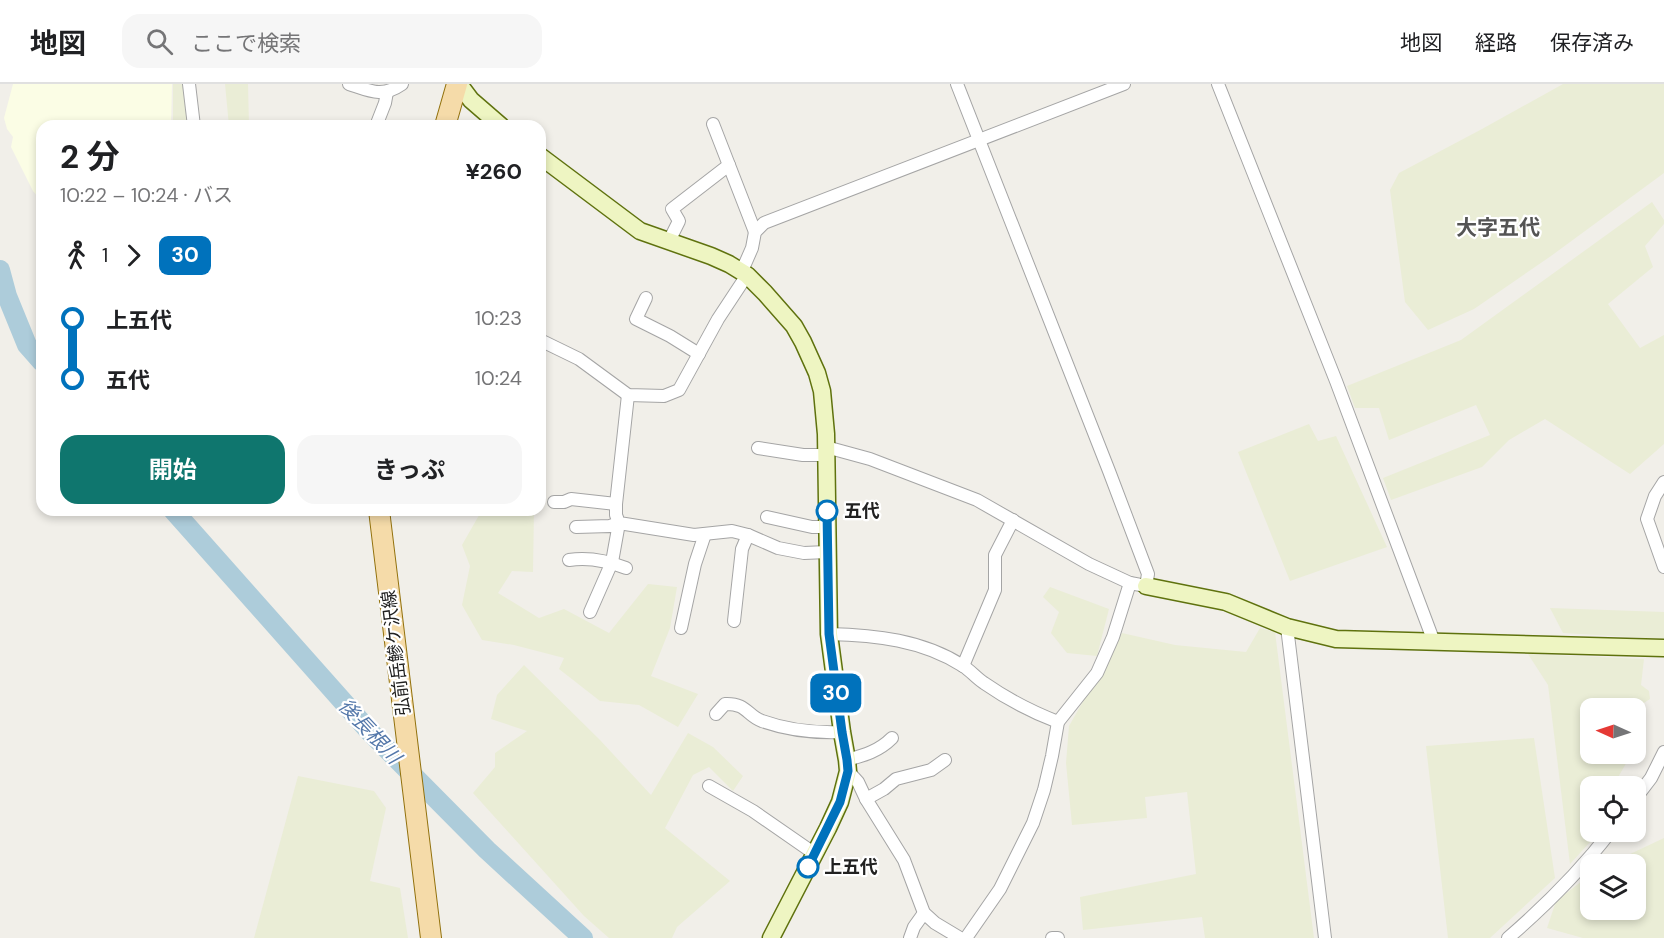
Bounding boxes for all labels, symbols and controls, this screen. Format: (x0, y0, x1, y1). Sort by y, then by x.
search box (122, 14, 542, 68)
text: 地図 (30, 25, 86, 62)
icon: search (143, 25, 176, 58)
text: ここで検索 (191, 29, 301, 58)
text: 地図 (1400, 29, 1442, 57)
text: 経路 (1475, 29, 1517, 57)
text: 保存済み (1550, 29, 1634, 57)
text: 2 分 (60, 135, 120, 178)
text: ¥260 (466, 157, 522, 186)
text: 10:22 – 10:24 · バス (60, 182, 233, 208)
district label: 大字五代 (1456, 214, 1540, 242)
icon: walk (60, 239, 93, 272)
icon: forward (117, 239, 150, 272)
text: 30 (171, 241, 199, 269)
text: 1 (102, 242, 108, 268)
text: 10:23 (475, 305, 522, 331)
text: 上五代 (106, 306, 172, 335)
text: 10:24 (475, 365, 522, 391)
text: 五代 (106, 366, 150, 395)
button: 開始 (60, 435, 285, 504)
button: きっぷ (297, 435, 522, 504)
place label: 五代 (844, 499, 880, 523)
marker: 五代 (816, 500, 838, 522)
street label: 弘前岳鰺ケ沢線 (376, 589, 416, 717)
line badge: 30 (809, 674, 863, 712)
text: 30 (822, 679, 850, 707)
water label: 後長根川 (333, 693, 408, 771)
north arrow (1580, 698, 1646, 764)
map controls (1580, 698, 1646, 920)
button: locate (1580, 776, 1646, 842)
button: layers (1580, 854, 1646, 920)
place label: 上五代 (824, 855, 878, 879)
marker: 上五代 (797, 856, 819, 878)

